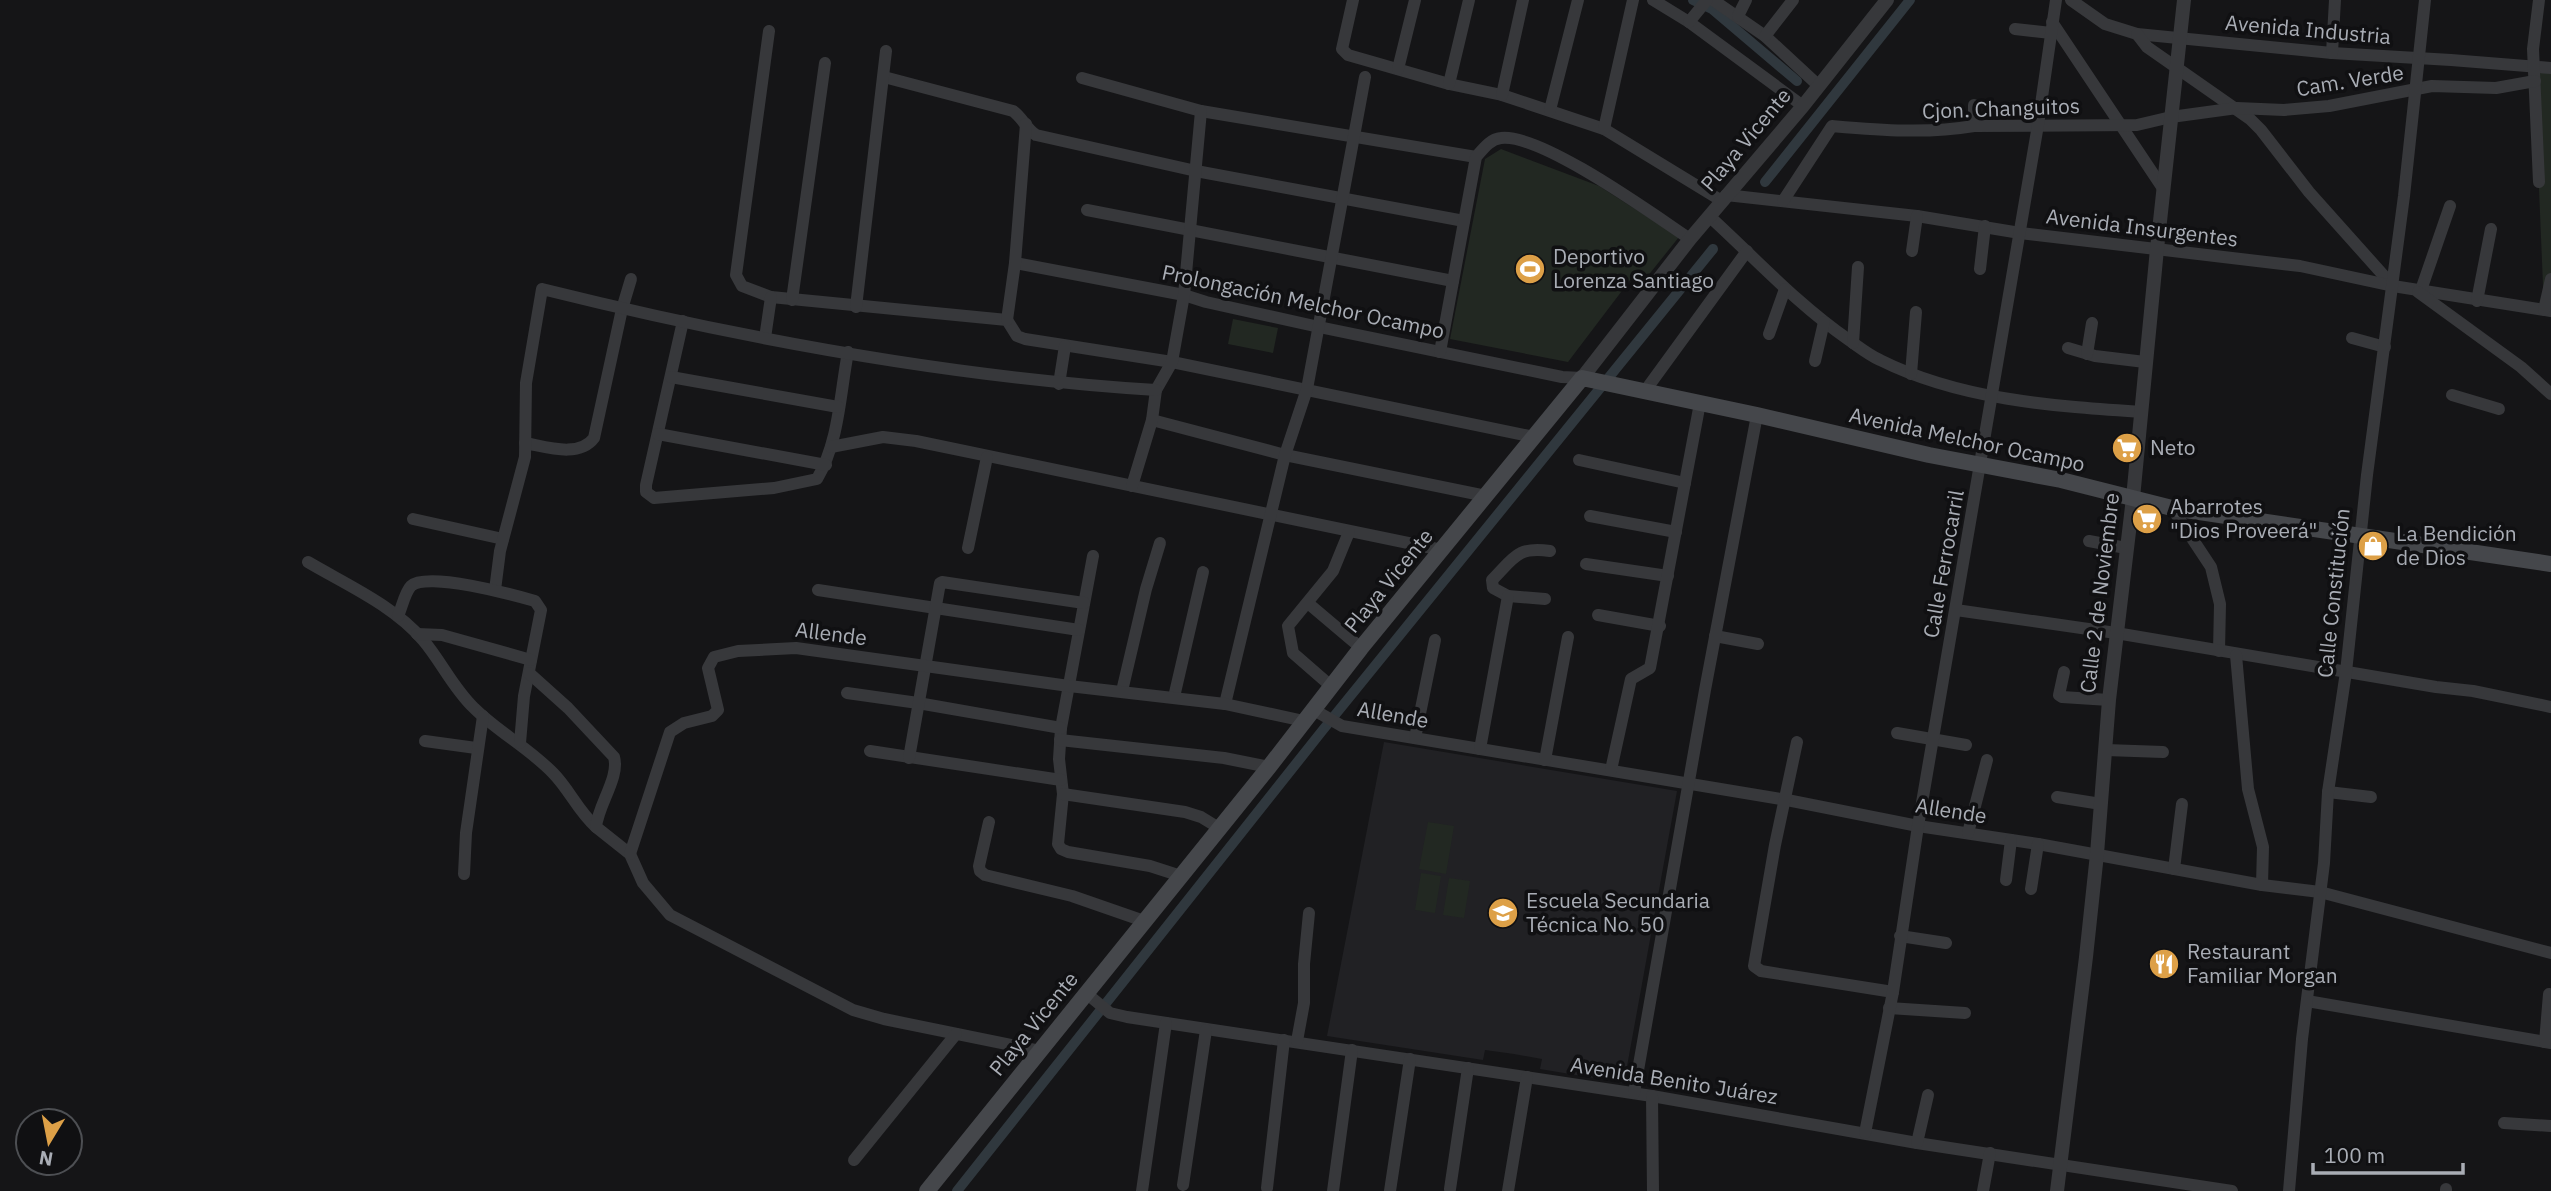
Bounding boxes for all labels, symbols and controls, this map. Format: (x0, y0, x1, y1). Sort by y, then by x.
street label: Avenida Industria (2224, 8, 2392, 50)
street label: Cam. Verde (2294, 58, 2405, 102)
street label: Playa Vicente (1694, 82, 1797, 197)
street label: Cjon. Changuitos (1921, 91, 2081, 125)
street label: Avenida Insurgentes (2044, 201, 2240, 253)
place label: Deportivo Lorenza Santiago (1553, 242, 1714, 294)
sports icon: Deportivo Lorenza Santiago (1513, 252, 1547, 286)
street label: Prolongación Melchor Ocampo (1159, 257, 1447, 345)
street label: Avenida Melchor Ocampo (1847, 400, 2088, 478)
supermarket icon: Neto (2110, 431, 2144, 465)
place label: Neto (2150, 433, 2195, 461)
street label: Calle Ferrocarril (1916, 487, 1970, 640)
street label: Calle 2 de Noviembre (2073, 491, 2125, 695)
place label: Abarrotes "Dios Proveerá" (2170, 492, 2317, 544)
supermarket icon: Abarrotes "Dios Proveerá" (2130, 502, 2164, 536)
street label: Calle Constitución (2310, 507, 2356, 679)
place label: La Bendición de Dios (2396, 519, 2517, 571)
street label: Playa Vicente (1337, 522, 1439, 638)
shop icon: La Bendición de Dios (2356, 529, 2390, 563)
street label: Allende (794, 615, 869, 651)
street label: Allende (1355, 694, 1431, 734)
street label: Allende (1913, 791, 1989, 829)
place label: Escuela Secundaria Técnica No. 50 (1526, 886, 1710, 938)
school or university icon: Escuela Secundaria Técnica No. 50 (1486, 896, 1520, 930)
place label: Restaurant Familiar Morgan (2187, 937, 2338, 989)
restaurant icon: Restaurant Familiar Morgan (2147, 947, 2181, 981)
street label: Playa Vicente (982, 965, 1084, 1081)
street label: Avenida Benito Juárez (1569, 1050, 1780, 1110)
north arrow (14, 1107, 84, 1177)
scale bar (2313, 1132, 2464, 1176)
text: 100 m (2324, 1141, 2385, 1169)
text: N (37, 1146, 55, 1172)

